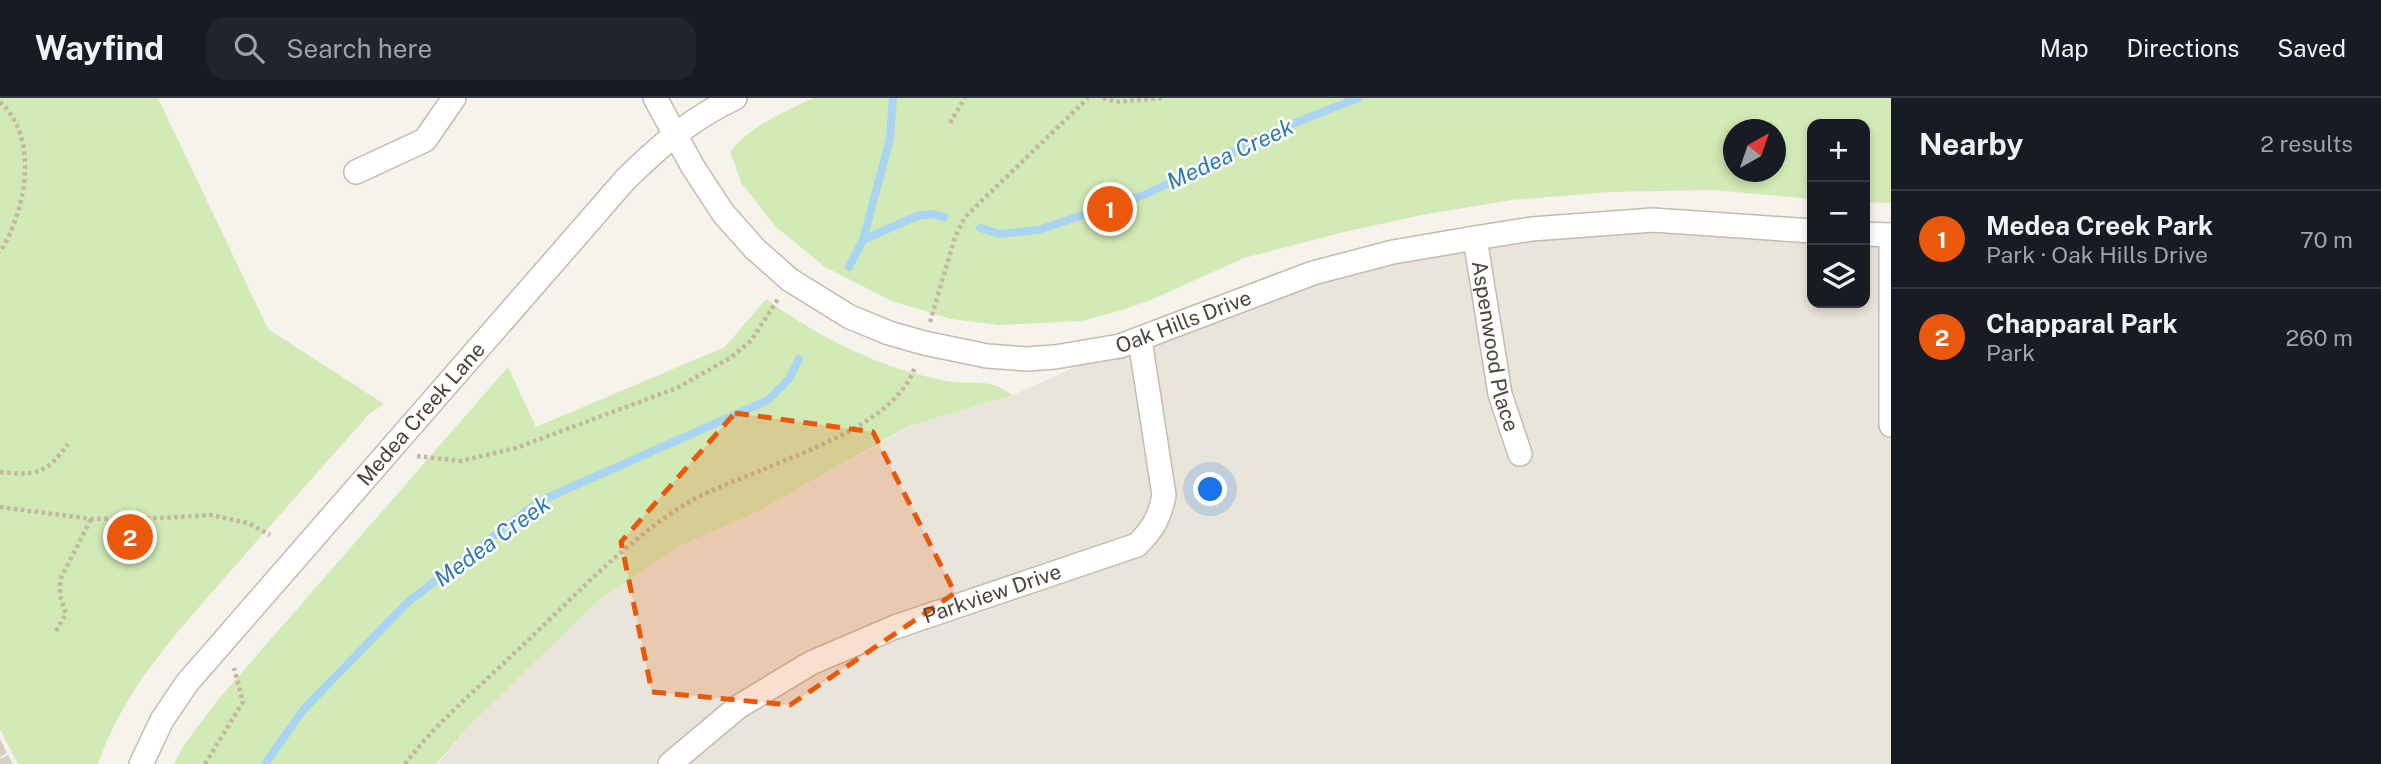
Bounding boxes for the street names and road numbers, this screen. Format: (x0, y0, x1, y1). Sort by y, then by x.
street label: Aspenwood Place (1467, 259, 1525, 435)
street label: Oak Hills Drive (1112, 284, 1255, 359)
street label: Medea Creek Lane (352, 337, 490, 491)
street label: Parkview Drive (920, 559, 1064, 629)

